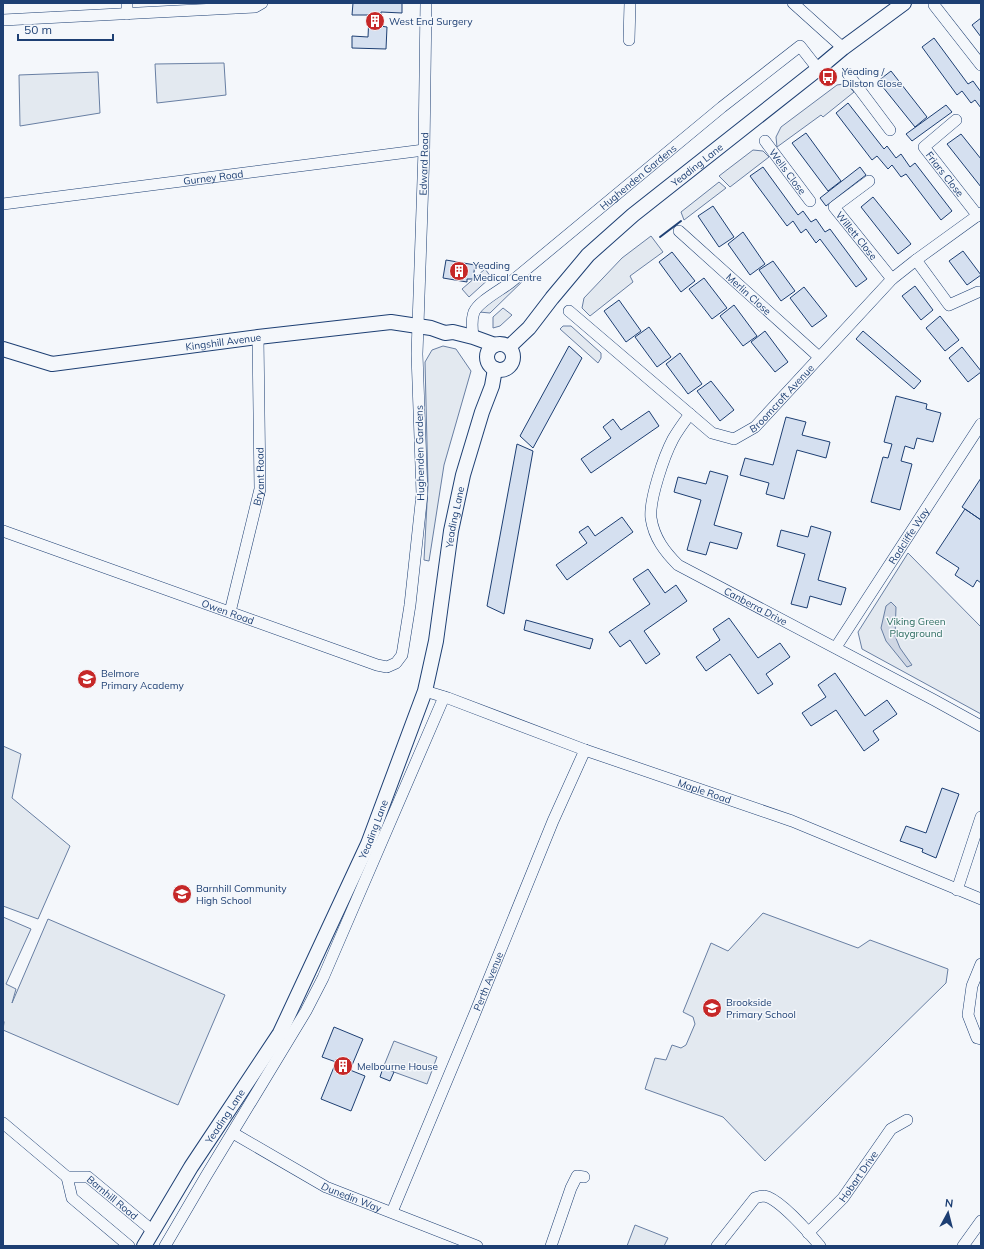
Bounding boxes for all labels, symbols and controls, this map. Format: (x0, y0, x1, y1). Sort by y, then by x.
building icon: West End Surgery (364, 10, 386, 32)
place label: West End Surgery (389, 15, 473, 28)
scale bar (18, 16, 113, 42)
text: 50 m (24, 22, 52, 37)
place label: Yeading / Dilston Close (841, 65, 902, 90)
bus stop icon: Yeading / Dilston Close (817, 66, 839, 88)
street label: Edward Road (416, 132, 431, 196)
street label: Yeading Lane (668, 140, 725, 190)
street label: Hughenden Gardens (597, 141, 679, 212)
street label: Wells Close (766, 146, 809, 197)
street label: Friars Close (923, 149, 967, 199)
street label: Gurney Road (182, 167, 244, 187)
street label: Willett Close (833, 208, 880, 262)
place label: Yeading Medical Centre (472, 259, 542, 284)
building icon: Yeading Medical Centre (448, 260, 470, 282)
street label: Merlin Close (724, 270, 774, 318)
street label: Kingshill Avenue (185, 330, 262, 353)
street label: Broomcroft Avenue (747, 361, 817, 435)
street label: Hughenden Gardens (413, 405, 427, 501)
street label: Bryant Road (250, 447, 267, 507)
street label: Yeading Lane (442, 485, 467, 550)
street label: Radcliffe Way (885, 504, 932, 566)
street label: Canberra Drive (722, 584, 790, 628)
street label: Owen Road (200, 596, 256, 627)
park label: Viking Green Playground (886, 615, 946, 640)
place label: Belmore Primary Academy (101, 667, 184, 692)
school or university icon: Belmore Primary Academy (76, 668, 98, 690)
street label: Maple Road (676, 776, 733, 806)
street label: Yeading Lane (355, 798, 390, 862)
place label: Barnhill Community High School (196, 882, 287, 907)
school or university icon: Barnhill Community High School (171, 883, 193, 905)
street label: Perth Avenue (470, 950, 506, 1013)
place label: Brookside Primary School (726, 996, 796, 1021)
school or university icon: Brookside Primary School (701, 997, 723, 1019)
building icon: Melbourne House (332, 1055, 354, 1077)
place label: Melbourne House (357, 1060, 438, 1073)
street label: Yeading Lane (202, 1087, 247, 1147)
street label: Hobart Drive (836, 1148, 880, 1204)
street label: Barnhill Road (84, 1172, 141, 1222)
street label: Dunedin Way (319, 1179, 384, 1215)
north arrow (928, 1193, 968, 1233)
text: N (944, 1196, 954, 1211)

